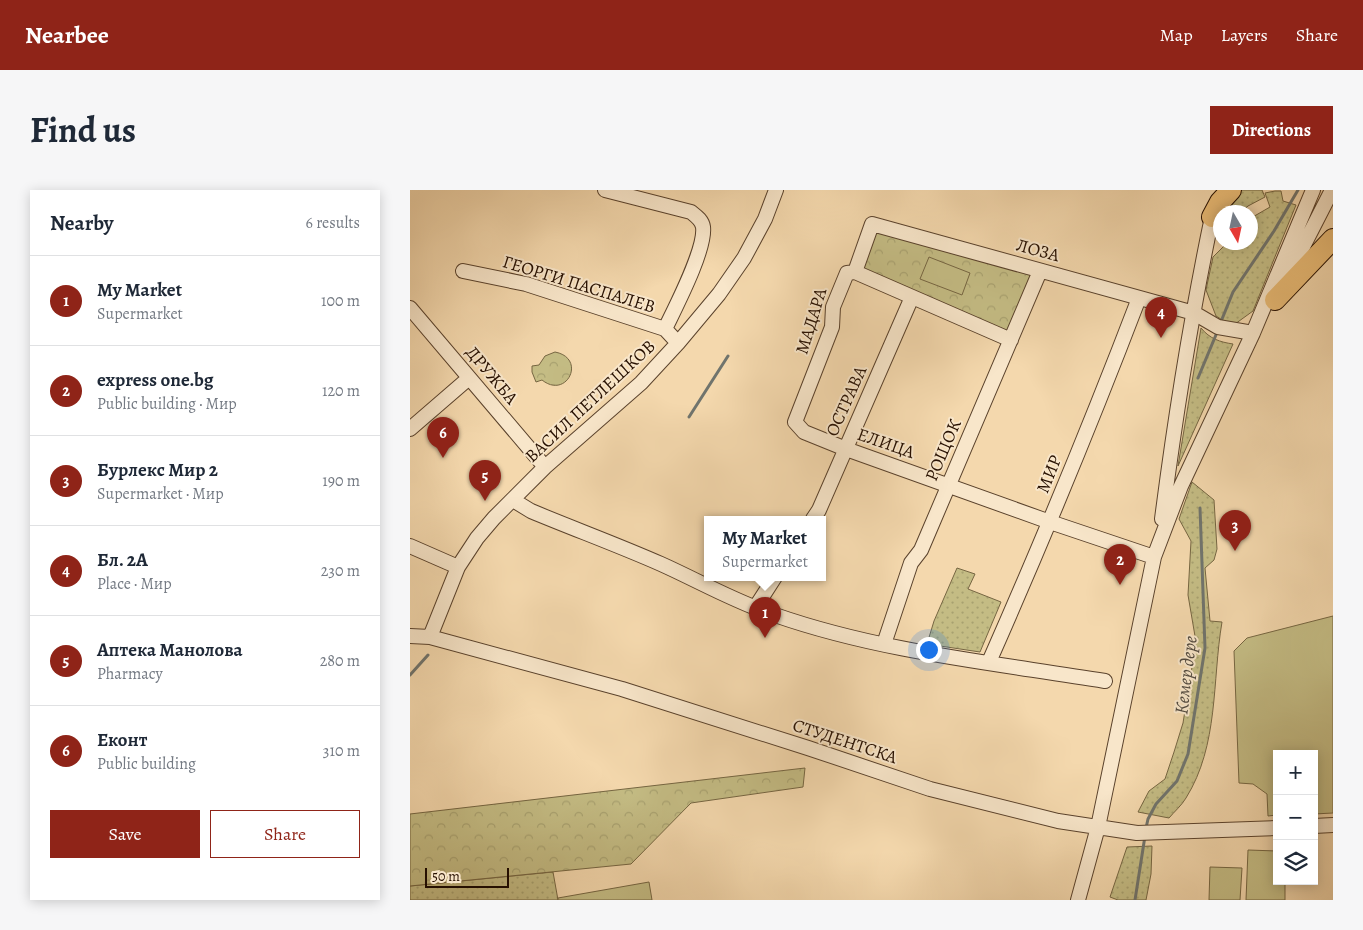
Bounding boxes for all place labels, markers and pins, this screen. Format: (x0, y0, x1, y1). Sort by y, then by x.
pin: 4 (1145, 297, 1177, 338)
pin: 6 (427, 417, 459, 458)
pin: 5 (469, 460, 501, 501)
pin: 3 (1219, 510, 1251, 551)
pin: 2 (1104, 544, 1136, 585)
pin: 1 (749, 597, 781, 638)

